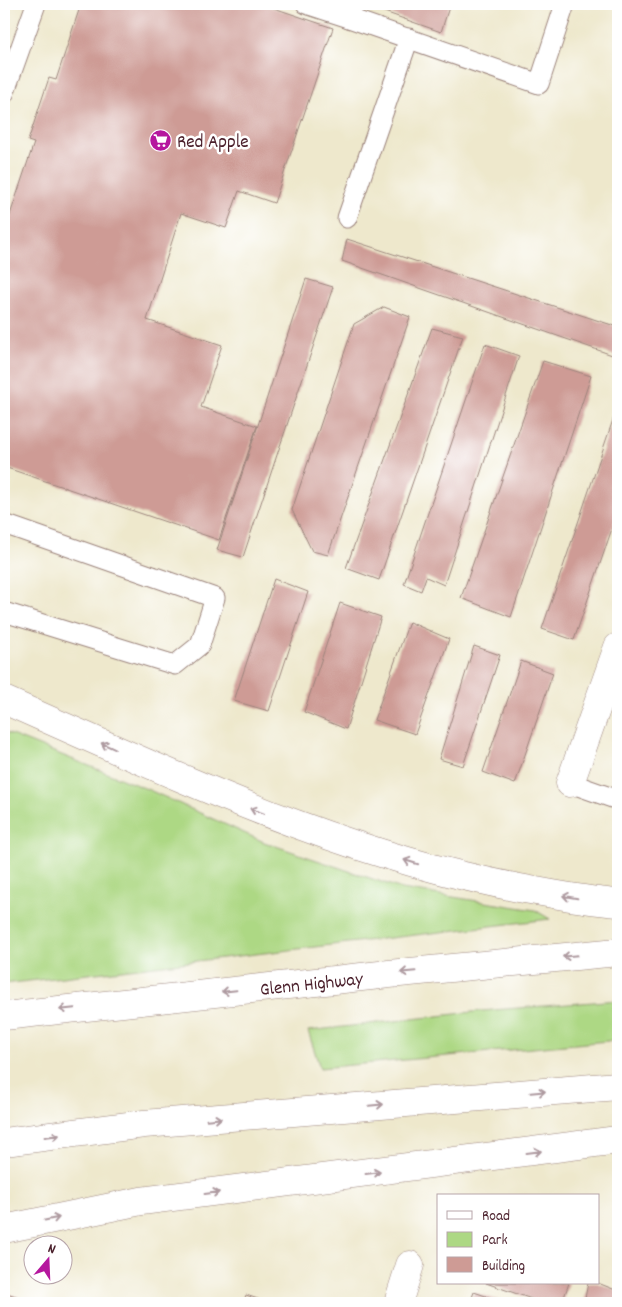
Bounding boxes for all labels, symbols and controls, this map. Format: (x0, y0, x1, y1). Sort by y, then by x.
supermarket icon: Red Apple (149, 128, 173, 152)
place label: Red Apple (177, 130, 249, 157)
one-way arrow (101, 741, 116, 750)
one-way arrow (250, 806, 266, 815)
one-way arrow (404, 857, 420, 867)
one-way arrow (562, 891, 578, 901)
one-way arrow (562, 952, 578, 961)
street label: Glenn Highway (259, 967, 365, 1005)
one-way arrow (400, 967, 416, 977)
one-way arrow (221, 986, 237, 996)
one-way arrow (60, 1004, 76, 1014)
one-way arrow (529, 1088, 545, 1097)
one-way arrow (367, 1101, 383, 1110)
one-way arrow (205, 1114, 221, 1123)
one-way arrow (44, 1131, 60, 1141)
one-way arrow (526, 1147, 542, 1157)
one-way arrow (365, 1168, 381, 1178)
one-way arrow (203, 1188, 219, 1198)
legend (437, 1194, 600, 1284)
text: Road (482, 1206, 510, 1228)
one-way arrow (43, 1214, 59, 1224)
text: Park (482, 1230, 508, 1252)
north arrow (22, 1234, 72, 1284)
text: N (45, 1239, 58, 1260)
text: Building (482, 1256, 525, 1278)

